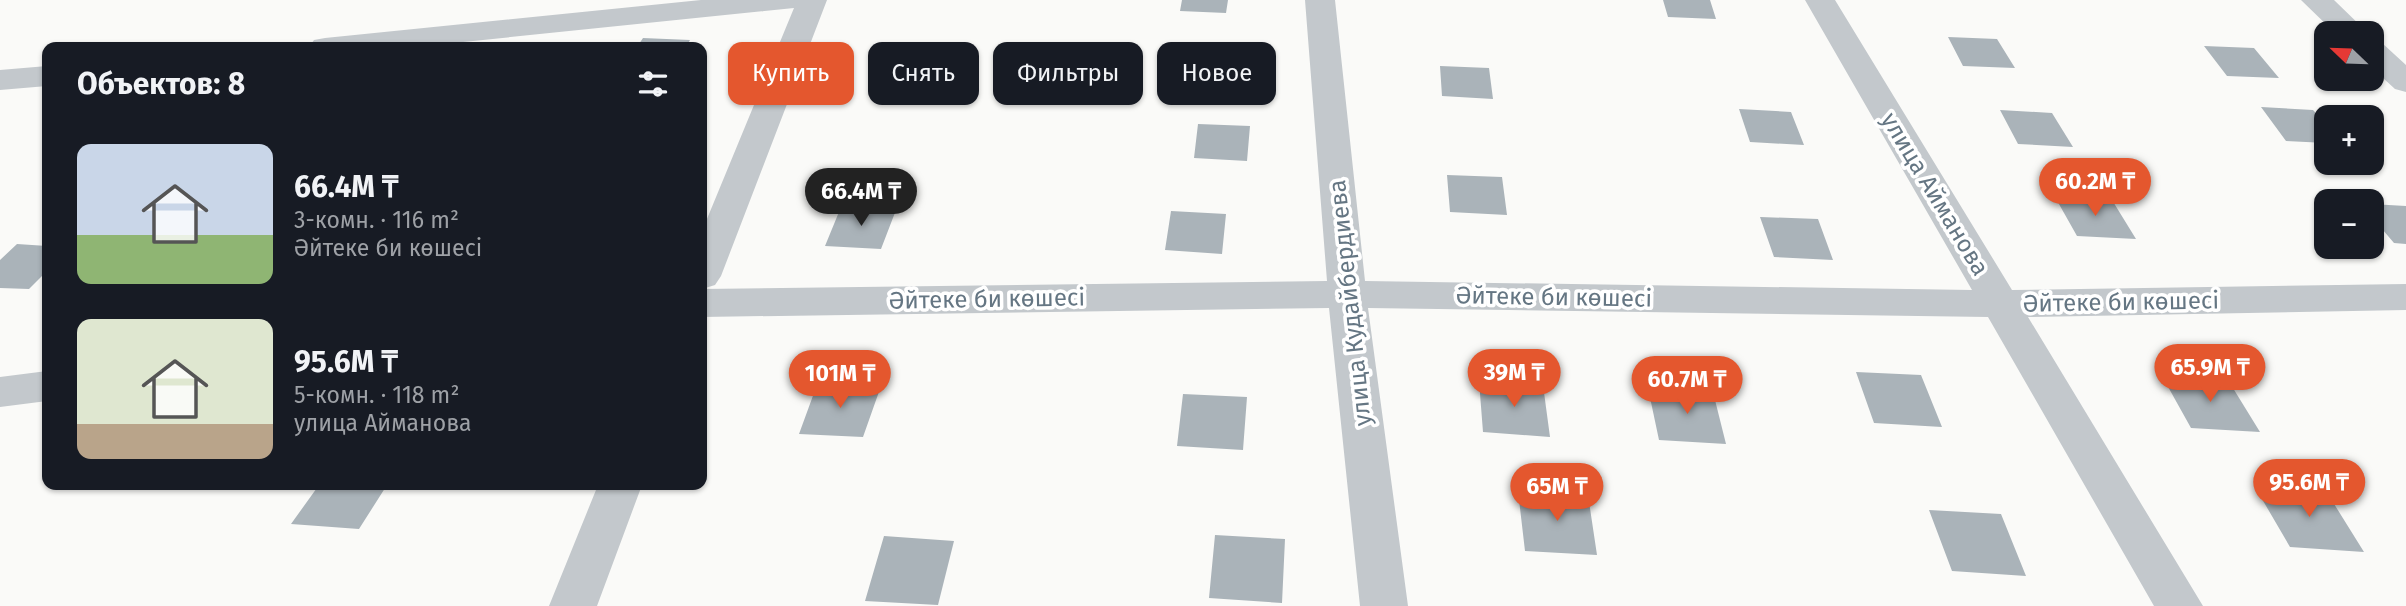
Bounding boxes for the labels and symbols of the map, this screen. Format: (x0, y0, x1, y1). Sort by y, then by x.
north arrow (2314, 21, 2384, 91)
street label: улица Айманова (1875, 107, 1995, 281)
pin: 60.2M ₸ (2030, 158, 2160, 218)
pin: 66.4M ₸ (796, 168, 926, 228)
street label: улица Кудайбердиева (1323, 178, 1377, 428)
street label: Әйтеке би көшесі (1456, 281, 1652, 313)
street label: Әйтеке би көшесі (889, 283, 1085, 315)
street label: Әйтеке би көшесі (2023, 286, 2219, 318)
pin: 65.9M ₸ (2145, 344, 2275, 404)
pin: 101M ₸ (783, 350, 897, 410)
pin: 39M ₸ (1465, 350, 1563, 409)
pin: 60.7M ₸ (1622, 356, 1752, 416)
pin: 95.6M ₸ (2244, 460, 2374, 519)
pin: 65M ₸ (1508, 463, 1606, 523)

